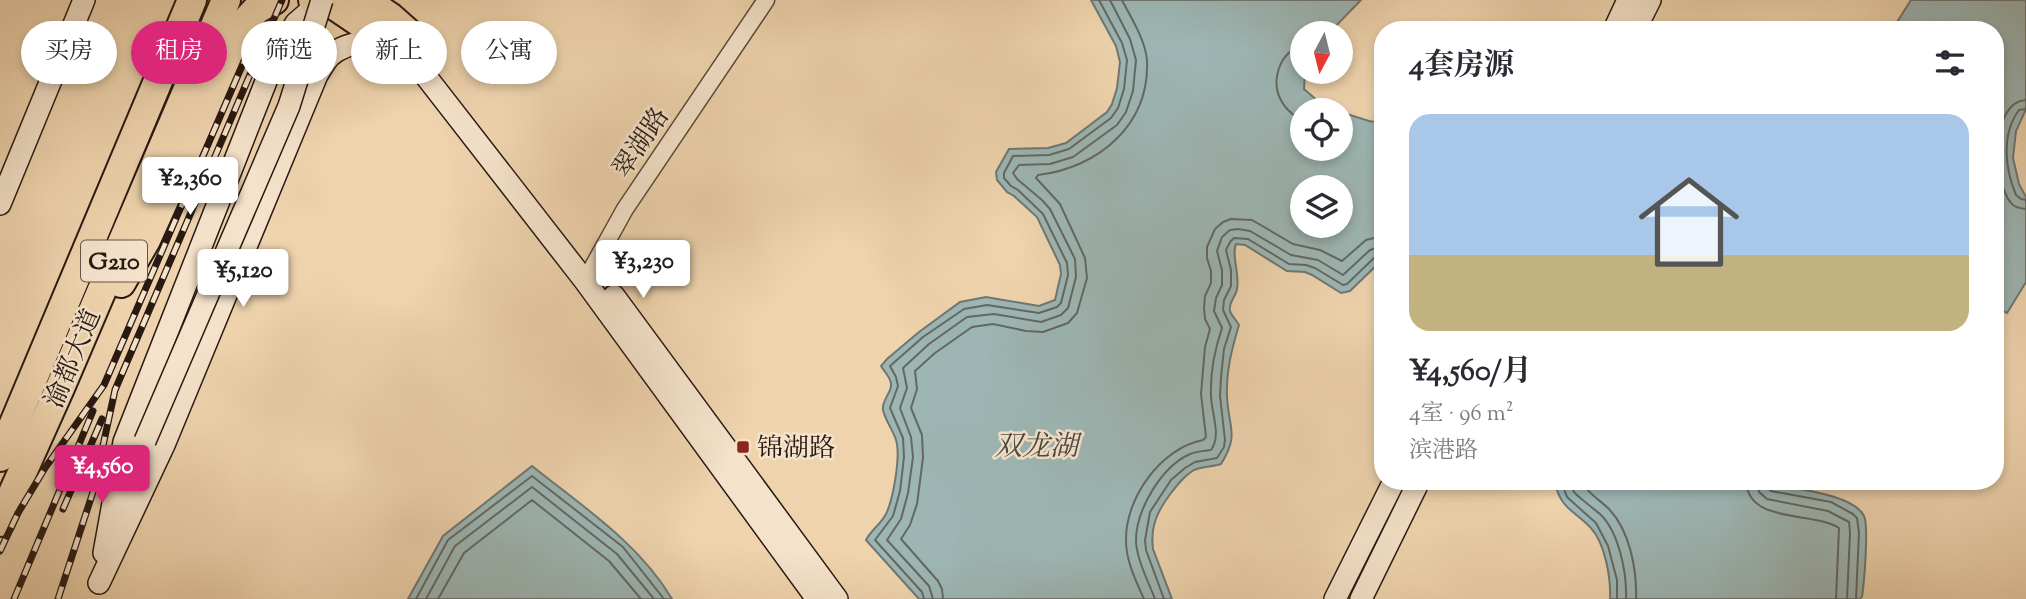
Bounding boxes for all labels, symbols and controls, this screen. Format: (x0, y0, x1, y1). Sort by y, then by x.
chip: 买房 (21, 21, 117, 84)
chip: 租房 (131, 21, 227, 84)
chip: 筛选 (241, 21, 337, 84)
chip: 新上 (351, 21, 447, 84)
chip: 公寓 (461, 21, 557, 84)
north arrow (1290, 21, 1353, 84)
map controls (1290, 21, 1353, 238)
icon: filters (1931, 44, 1969, 82)
text: 4套房源 (1409, 45, 1514, 88)
button: locate (1290, 98, 1353, 161)
street label: 翠湖路 (605, 101, 679, 186)
pin: ¥2,360 (133, 158, 247, 217)
icon: home (1626, 159, 1752, 285)
text: ¥2,360 (158, 163, 222, 196)
button: layers (1290, 175, 1353, 238)
road number: G210 (81, 240, 147, 282)
pin: ¥3,230 (586, 240, 700, 300)
text: ¥3,230 (612, 246, 674, 279)
pin: ¥5,120 (186, 250, 300, 309)
text: ¥5,120 (213, 255, 273, 288)
street label: 渝都大道 (37, 304, 112, 414)
text: ¥4,560/月 (1409, 351, 1532, 394)
text: 4室 · 96 m² (1409, 398, 1513, 431)
water label: 双龙湖 (994, 428, 1083, 468)
place label: 锦湖路 (757, 431, 835, 468)
text: 滨港路 (1409, 435, 1478, 468)
marker: 锦湖路 (735, 439, 751, 455)
pin: ¥4,560 (45, 446, 159, 505)
text: ¥4,560 (71, 451, 133, 484)

